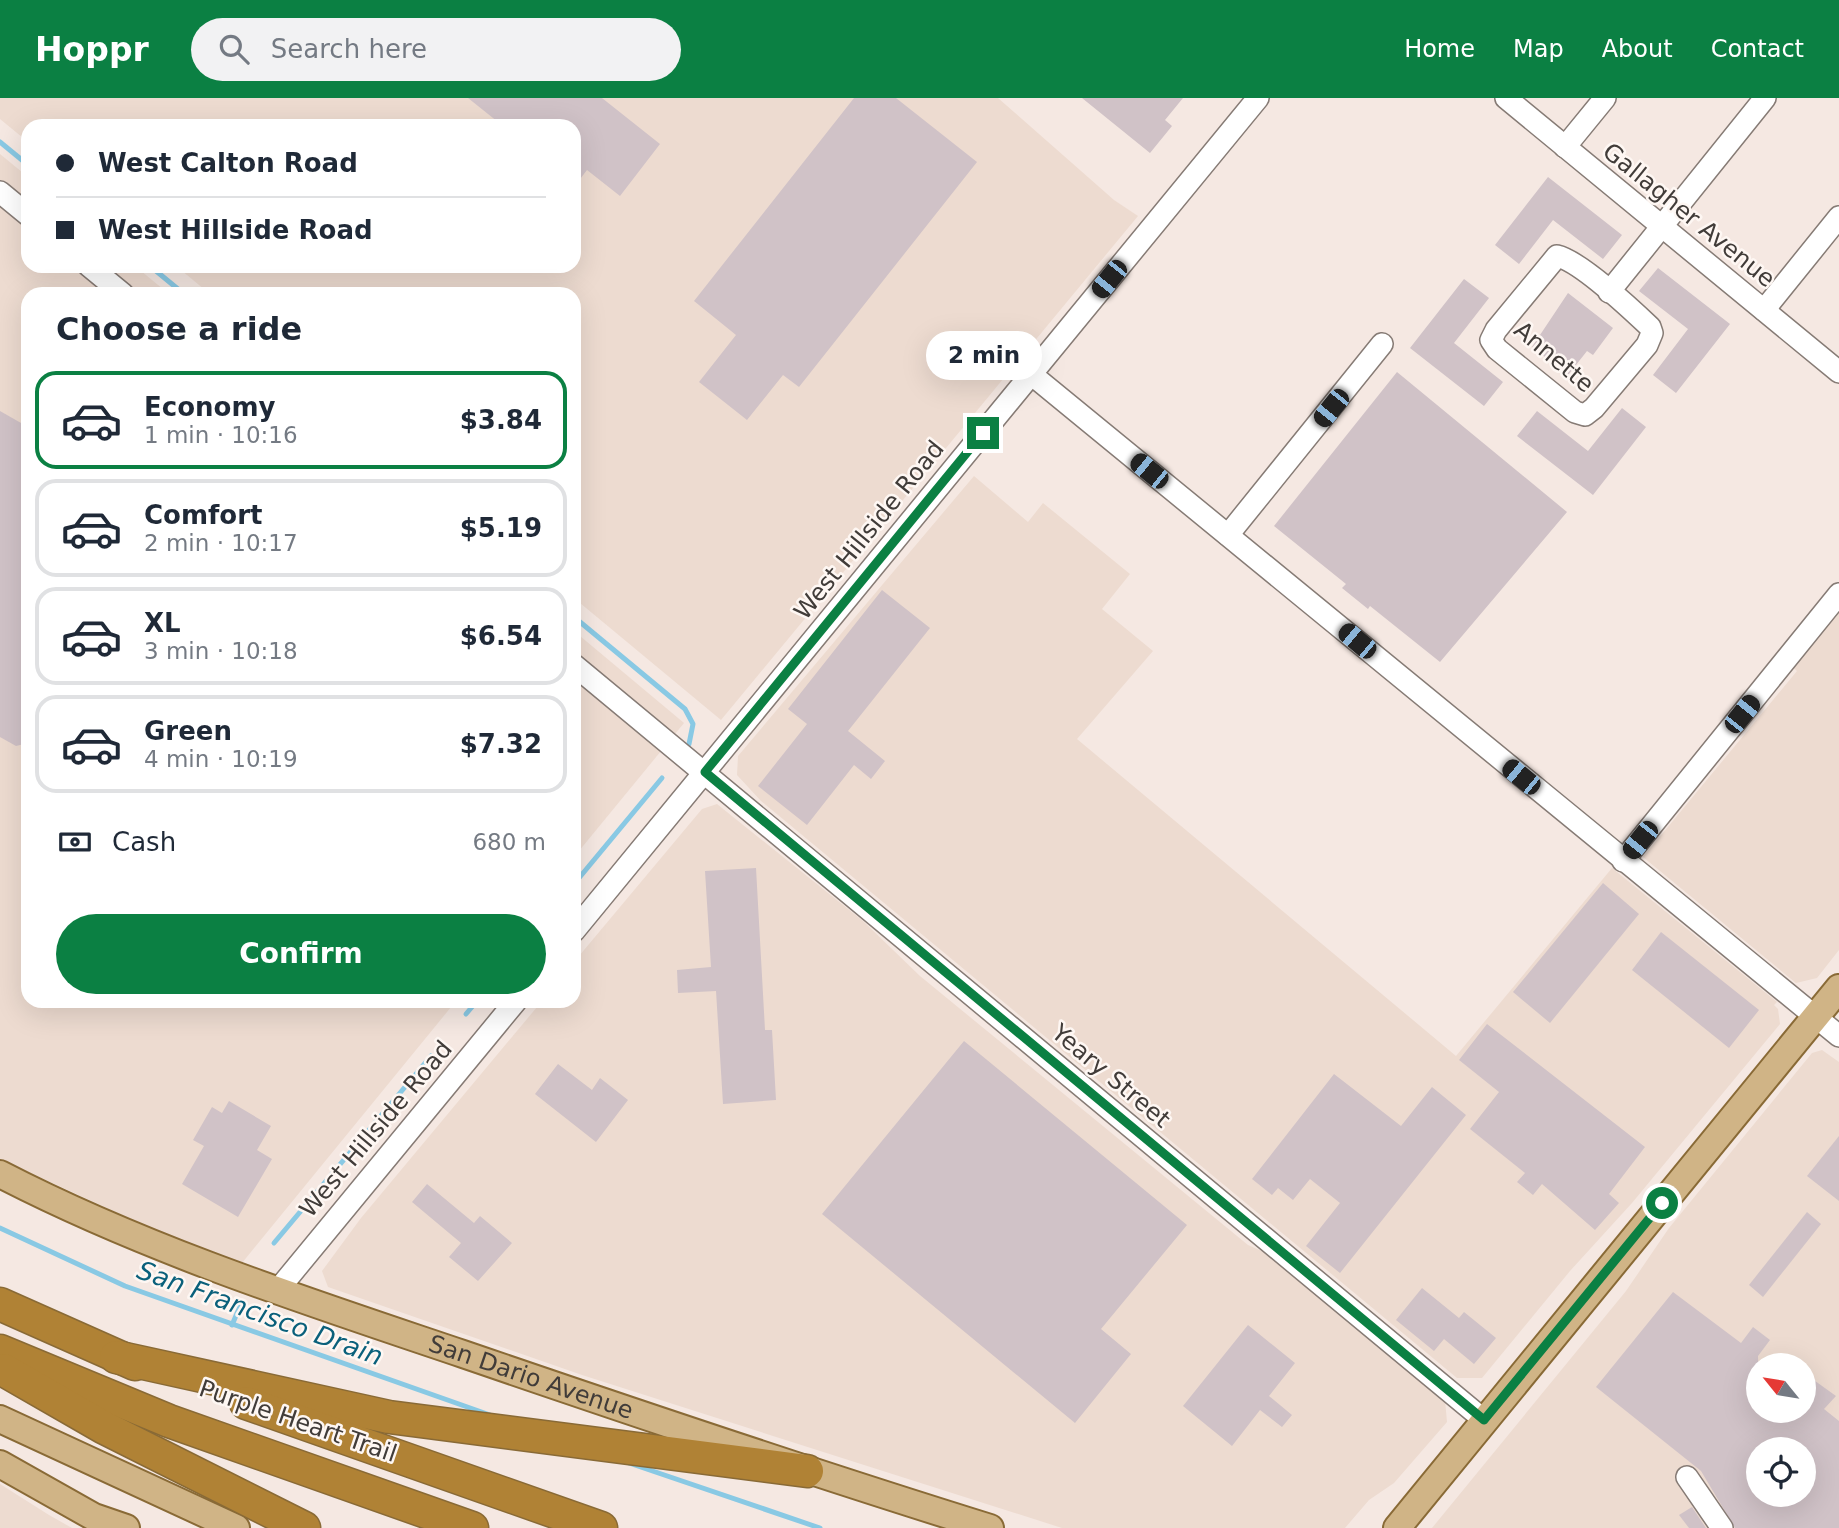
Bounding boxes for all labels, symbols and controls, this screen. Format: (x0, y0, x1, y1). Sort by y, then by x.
search box (191, 18, 681, 81)
text: Hoppr (35, 30, 149, 69)
icon: search (215, 30, 253, 68)
text: Search here (271, 34, 427, 64)
text: Home (1404, 35, 1475, 63)
text: Map (1513, 35, 1564, 63)
text: About (1602, 35, 1673, 63)
text: Contact (1711, 35, 1804, 63)
street label: Gallagher Avenue (1597, 137, 1781, 293)
text: West Calton Road (98, 148, 358, 178)
text: West Hillside Road (98, 215, 373, 245)
car (1088, 256, 1131, 302)
text: Choose a ride (56, 310, 302, 348)
street label: Annette (1509, 316, 1599, 398)
callout: 2 min (925, 331, 1041, 380)
text: 2 min (948, 342, 1020, 368)
car (1310, 385, 1353, 431)
icon: car (60, 389, 123, 452)
text: Economy (144, 392, 275, 422)
text: $3.84 (460, 405, 542, 435)
route end (967, 417, 999, 449)
text: 1 min · 10:16 (144, 422, 298, 448)
street label: West Hillside Road (788, 435, 950, 625)
car (1127, 450, 1172, 492)
icon: car (60, 497, 123, 560)
text: Comfort (144, 500, 262, 530)
text: $5.19 (460, 513, 542, 543)
text: 2 min · 10:17 (144, 530, 298, 556)
icon: car (60, 605, 123, 668)
text: XL (144, 608, 181, 638)
car (1335, 619, 1380, 663)
text: $6.54 (460, 621, 542, 651)
text: 3 min · 10:18 (144, 638, 298, 664)
car (1721, 691, 1764, 737)
icon: car (60, 713, 123, 776)
text: Green (144, 716, 232, 746)
text: $7.32 (460, 729, 542, 759)
text: 4 min · 10:19 (144, 746, 298, 772)
car (1499, 756, 1544, 798)
car (1619, 817, 1662, 863)
icon: cash (56, 823, 94, 861)
text: Cash (112, 827, 176, 857)
text: 680 m (472, 829, 546, 855)
button: Confirm (56, 914, 546, 994)
street label: Yeary Street (1045, 1018, 1176, 1134)
street label: West Hillside Road (294, 1035, 458, 1223)
route start (1646, 1187, 1678, 1219)
water label: San Francisco Drain (133, 1255, 387, 1371)
street label: San Dario Avenue (425, 1329, 637, 1425)
north arrow (1746, 1353, 1816, 1423)
map controls (1746, 1353, 1816, 1507)
street label: Purple Heart Trail (196, 1374, 400, 1468)
button: locate (1746, 1437, 1816, 1507)

